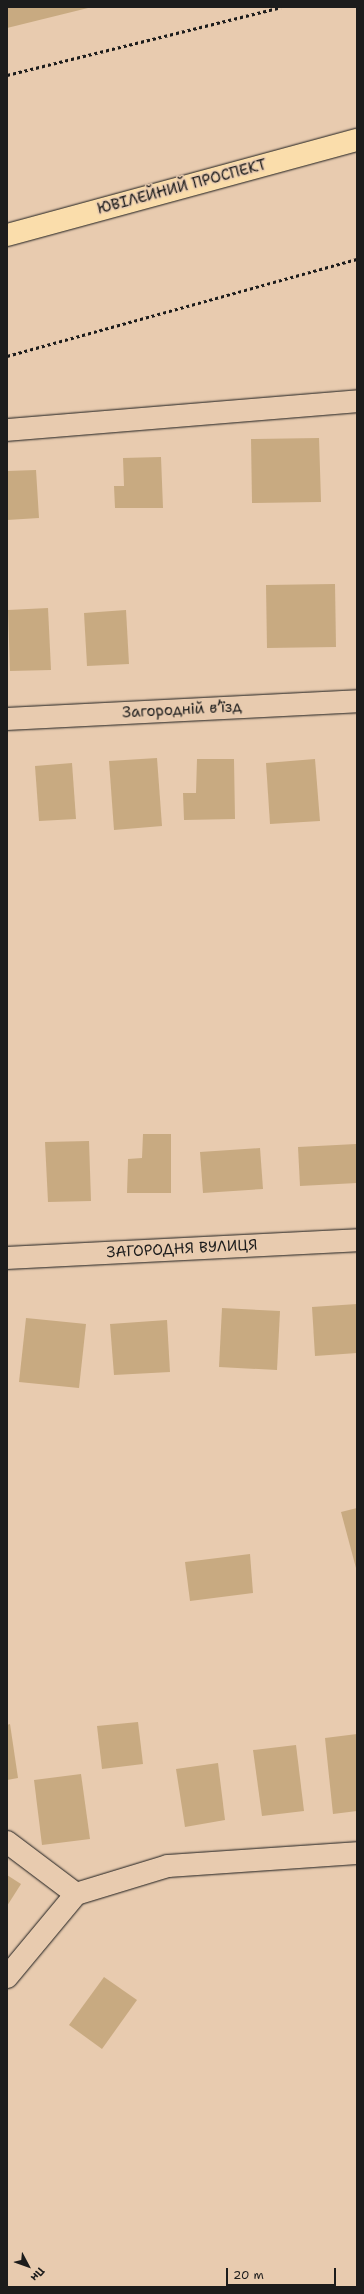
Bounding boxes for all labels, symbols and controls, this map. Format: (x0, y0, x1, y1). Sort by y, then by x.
street label: ЮВІЛЕЙНИЙ ПРОСПЕКТ (95, 156, 269, 218)
street label: Загородній вʼїзд (122, 698, 242, 722)
street label: ЗАГОРОДНЯ ВУЛИЦЯ (106, 1236, 258, 1262)
north arrow (8, 2246, 48, 2286)
scale bar (228, 2260, 338, 2286)
text: Пн (27, 2264, 48, 2285)
text: 20 m (233, 2267, 264, 2283)

